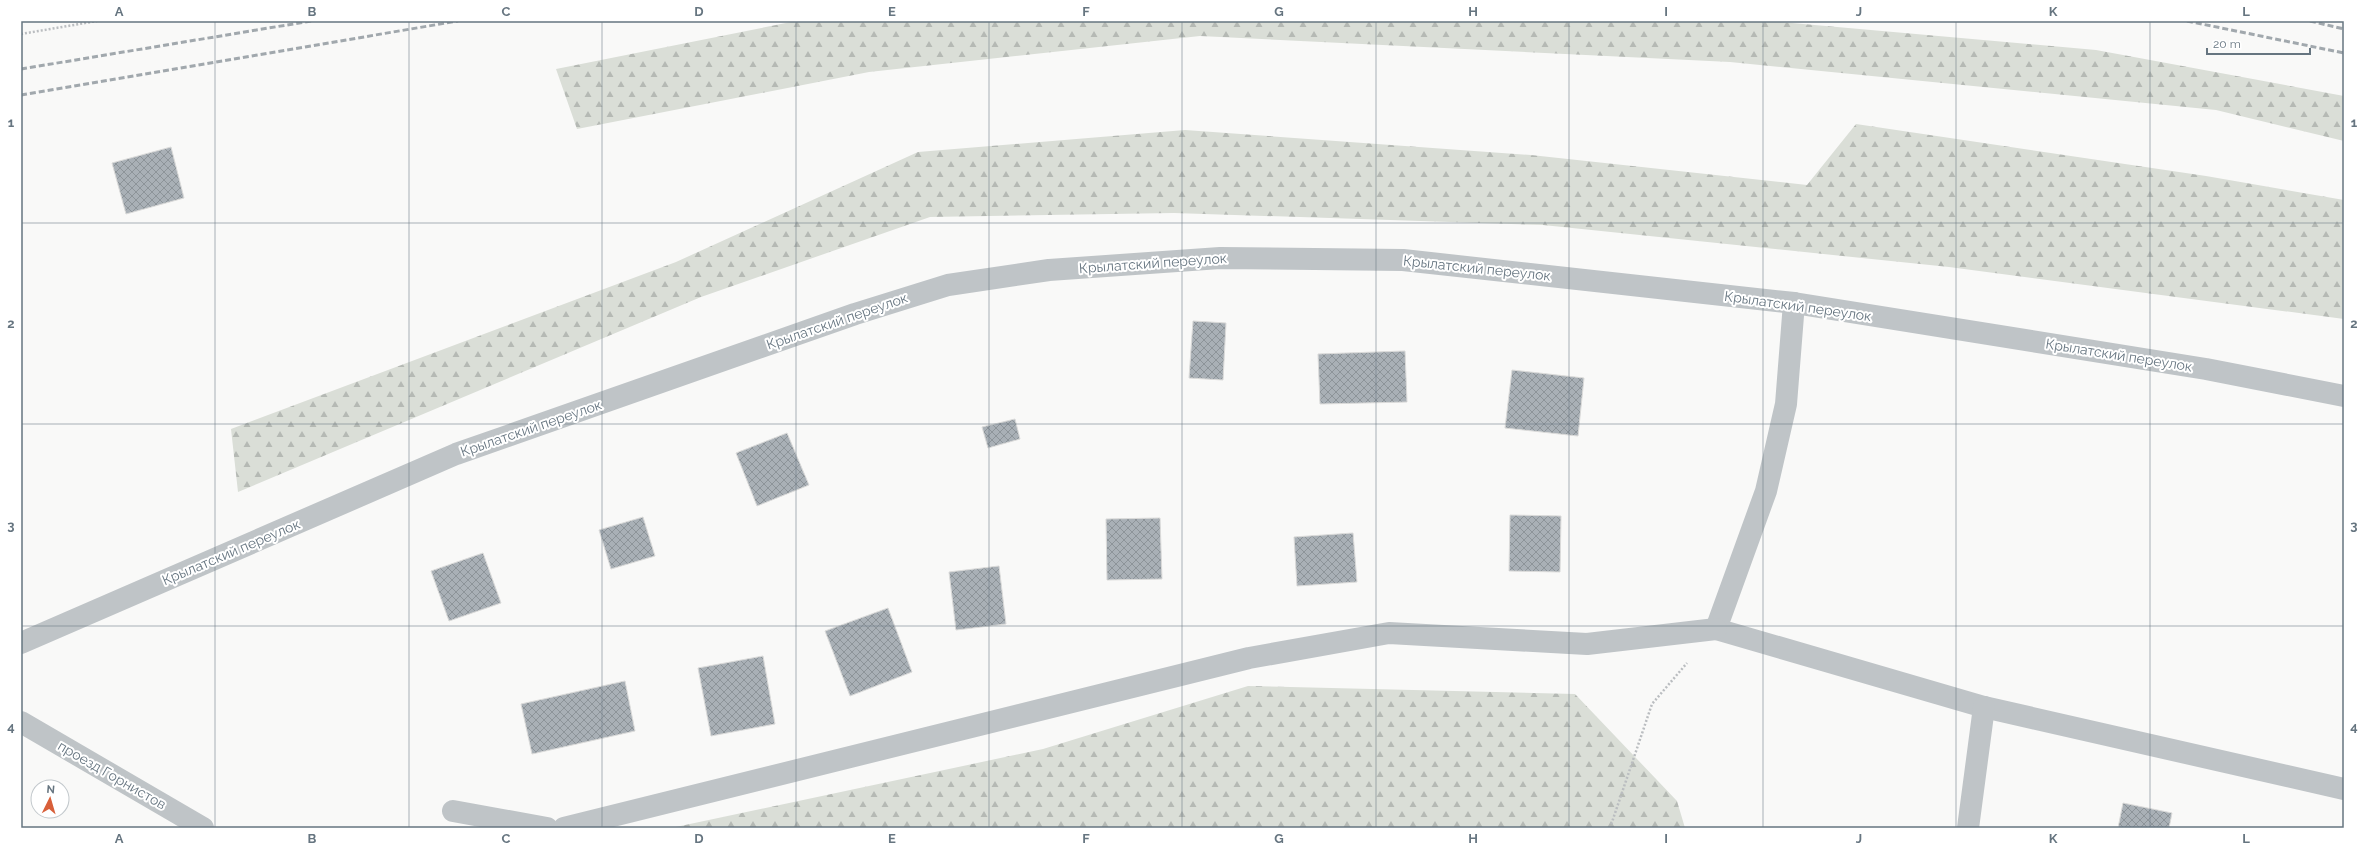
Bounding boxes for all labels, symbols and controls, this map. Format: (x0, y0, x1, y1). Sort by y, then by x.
text: A (115, 4, 124, 19)
text: B (308, 4, 317, 19)
text: C (502, 4, 511, 19)
text: D (694, 4, 704, 19)
text: E (888, 4, 896, 19)
text: F (1082, 4, 1090, 19)
text: G (1274, 4, 1284, 19)
text: H (1468, 4, 1478, 19)
text: I (1664, 4, 1668, 19)
text: J (1856, 4, 1862, 19)
text: K (2049, 4, 2058, 19)
text: L (2242, 4, 2250, 19)
scale bar (2207, 30, 2310, 56)
text: 20 m (2213, 37, 2241, 51)
text: 1 (8, 115, 15, 130)
text: 1 (2351, 115, 2358, 130)
street label: Крылатский переулок (1078, 250, 1228, 276)
street label: Крылатский переулок (1402, 252, 1552, 284)
street label: Крылатский переулок (1723, 288, 1873, 324)
street label: Крылатский переулок (764, 289, 910, 353)
text: 2 (7, 316, 15, 331)
text: 2 (2350, 316, 2358, 331)
street label: Крылатский переулок (2045, 335, 2193, 375)
street label: Крылатский переулок (458, 396, 604, 460)
street label: Крылатский переулок (160, 516, 302, 588)
text: 3 (7, 518, 15, 533)
text: 3 (2350, 518, 2358, 533)
text: 4 (7, 719, 15, 734)
text: 4 (2350, 719, 2358, 734)
street label: проезд Горнистов (55, 738, 169, 812)
north arrow (30, 779, 70, 819)
text: N (46, 783, 56, 796)
text: A (115, 831, 124, 846)
text: B (308, 831, 317, 846)
text: C (502, 831, 511, 846)
text: D (694, 831, 704, 846)
text: E (888, 831, 896, 846)
text: F (1082, 831, 1090, 846)
text: G (1274, 831, 1284, 846)
text: H (1468, 831, 1478, 846)
text: I (1664, 831, 1668, 846)
text: J (1856, 831, 1862, 846)
text: K (2049, 831, 2058, 846)
text: L (2242, 831, 2250, 846)

